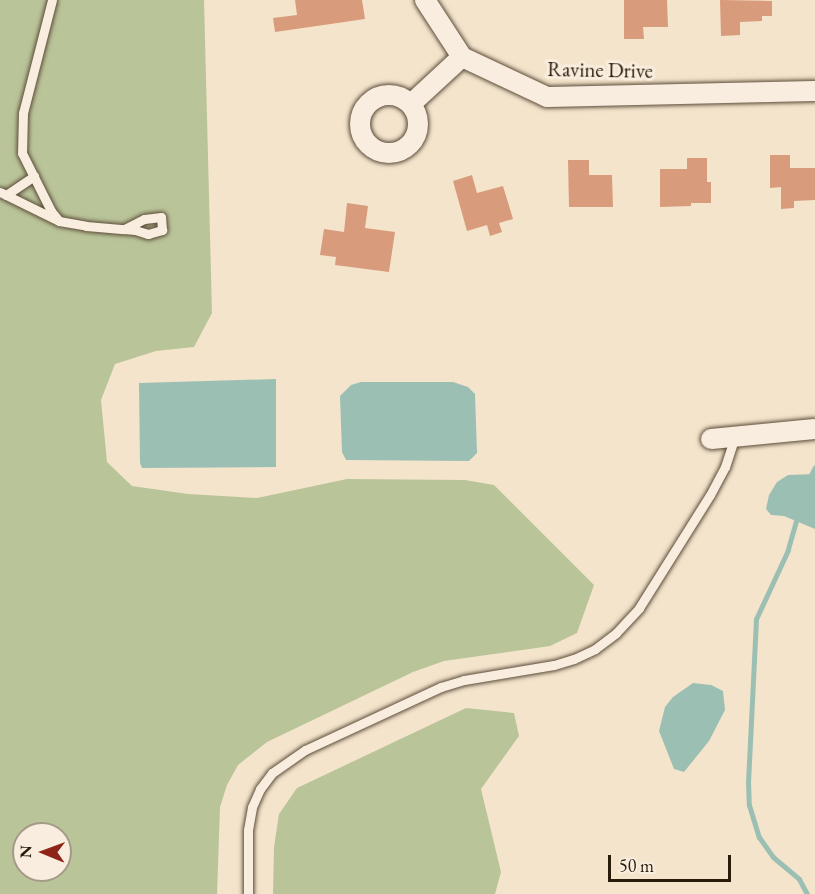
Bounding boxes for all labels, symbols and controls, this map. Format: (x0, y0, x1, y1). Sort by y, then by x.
street label: Ravine Drive (547, 56, 653, 84)
north arrow (12, 822, 72, 882)
scale bar (611, 843, 734, 881)
text: N (15, 845, 36, 858)
text: 50 m (619, 854, 654, 877)

